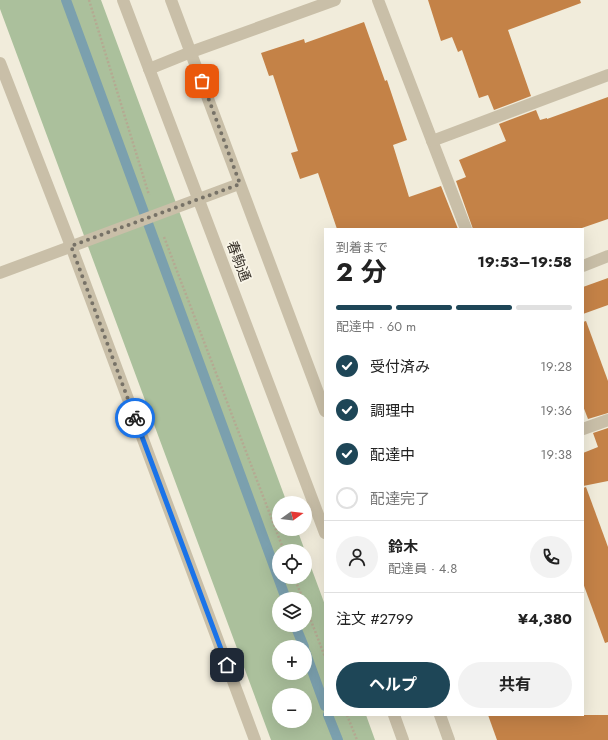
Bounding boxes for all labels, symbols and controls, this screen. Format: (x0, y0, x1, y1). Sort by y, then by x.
pin (185, 64, 219, 98)
icon: bag (191, 70, 213, 92)
street label: 春駒通 (222, 238, 256, 284)
text: 到着まで (336, 238, 388, 257)
text: 19:53–19:58 (477, 251, 572, 273)
text: 2 分 (336, 253, 387, 291)
text: 配達中 · 60 m (336, 317, 416, 336)
icon: check (336, 355, 358, 377)
text: 受付済み (370, 356, 430, 378)
text: 19:28 (540, 357, 572, 376)
courier (115, 398, 155, 438)
icon: check (336, 399, 358, 421)
text: 調理中 (370, 400, 415, 422)
text: 19:36 (540, 401, 572, 420)
icon: bike (124, 407, 146, 429)
icon: check (336, 443, 358, 465)
text: 配達中 (370, 444, 415, 466)
text: 19:38 (541, 445, 572, 464)
text: 配達完了 (370, 488, 430, 510)
north arrow (272, 496, 312, 536)
map controls (272, 496, 312, 728)
button: person (336, 536, 378, 578)
text: 鈴木 (388, 536, 418, 558)
button: phone (530, 536, 572, 578)
button: locate (272, 544, 312, 584)
text: 配達員 · 4.8 (388, 559, 457, 578)
button: layers (272, 592, 312, 632)
text: 注文 #2799 (336, 608, 413, 630)
text: ¥4,380 (518, 608, 572, 630)
button: + (272, 640, 312, 680)
pin (210, 648, 244, 682)
icon: home (216, 654, 238, 676)
button: ヘルプ (336, 662, 450, 708)
button: 共有 (458, 662, 572, 708)
button: − (272, 688, 312, 728)

